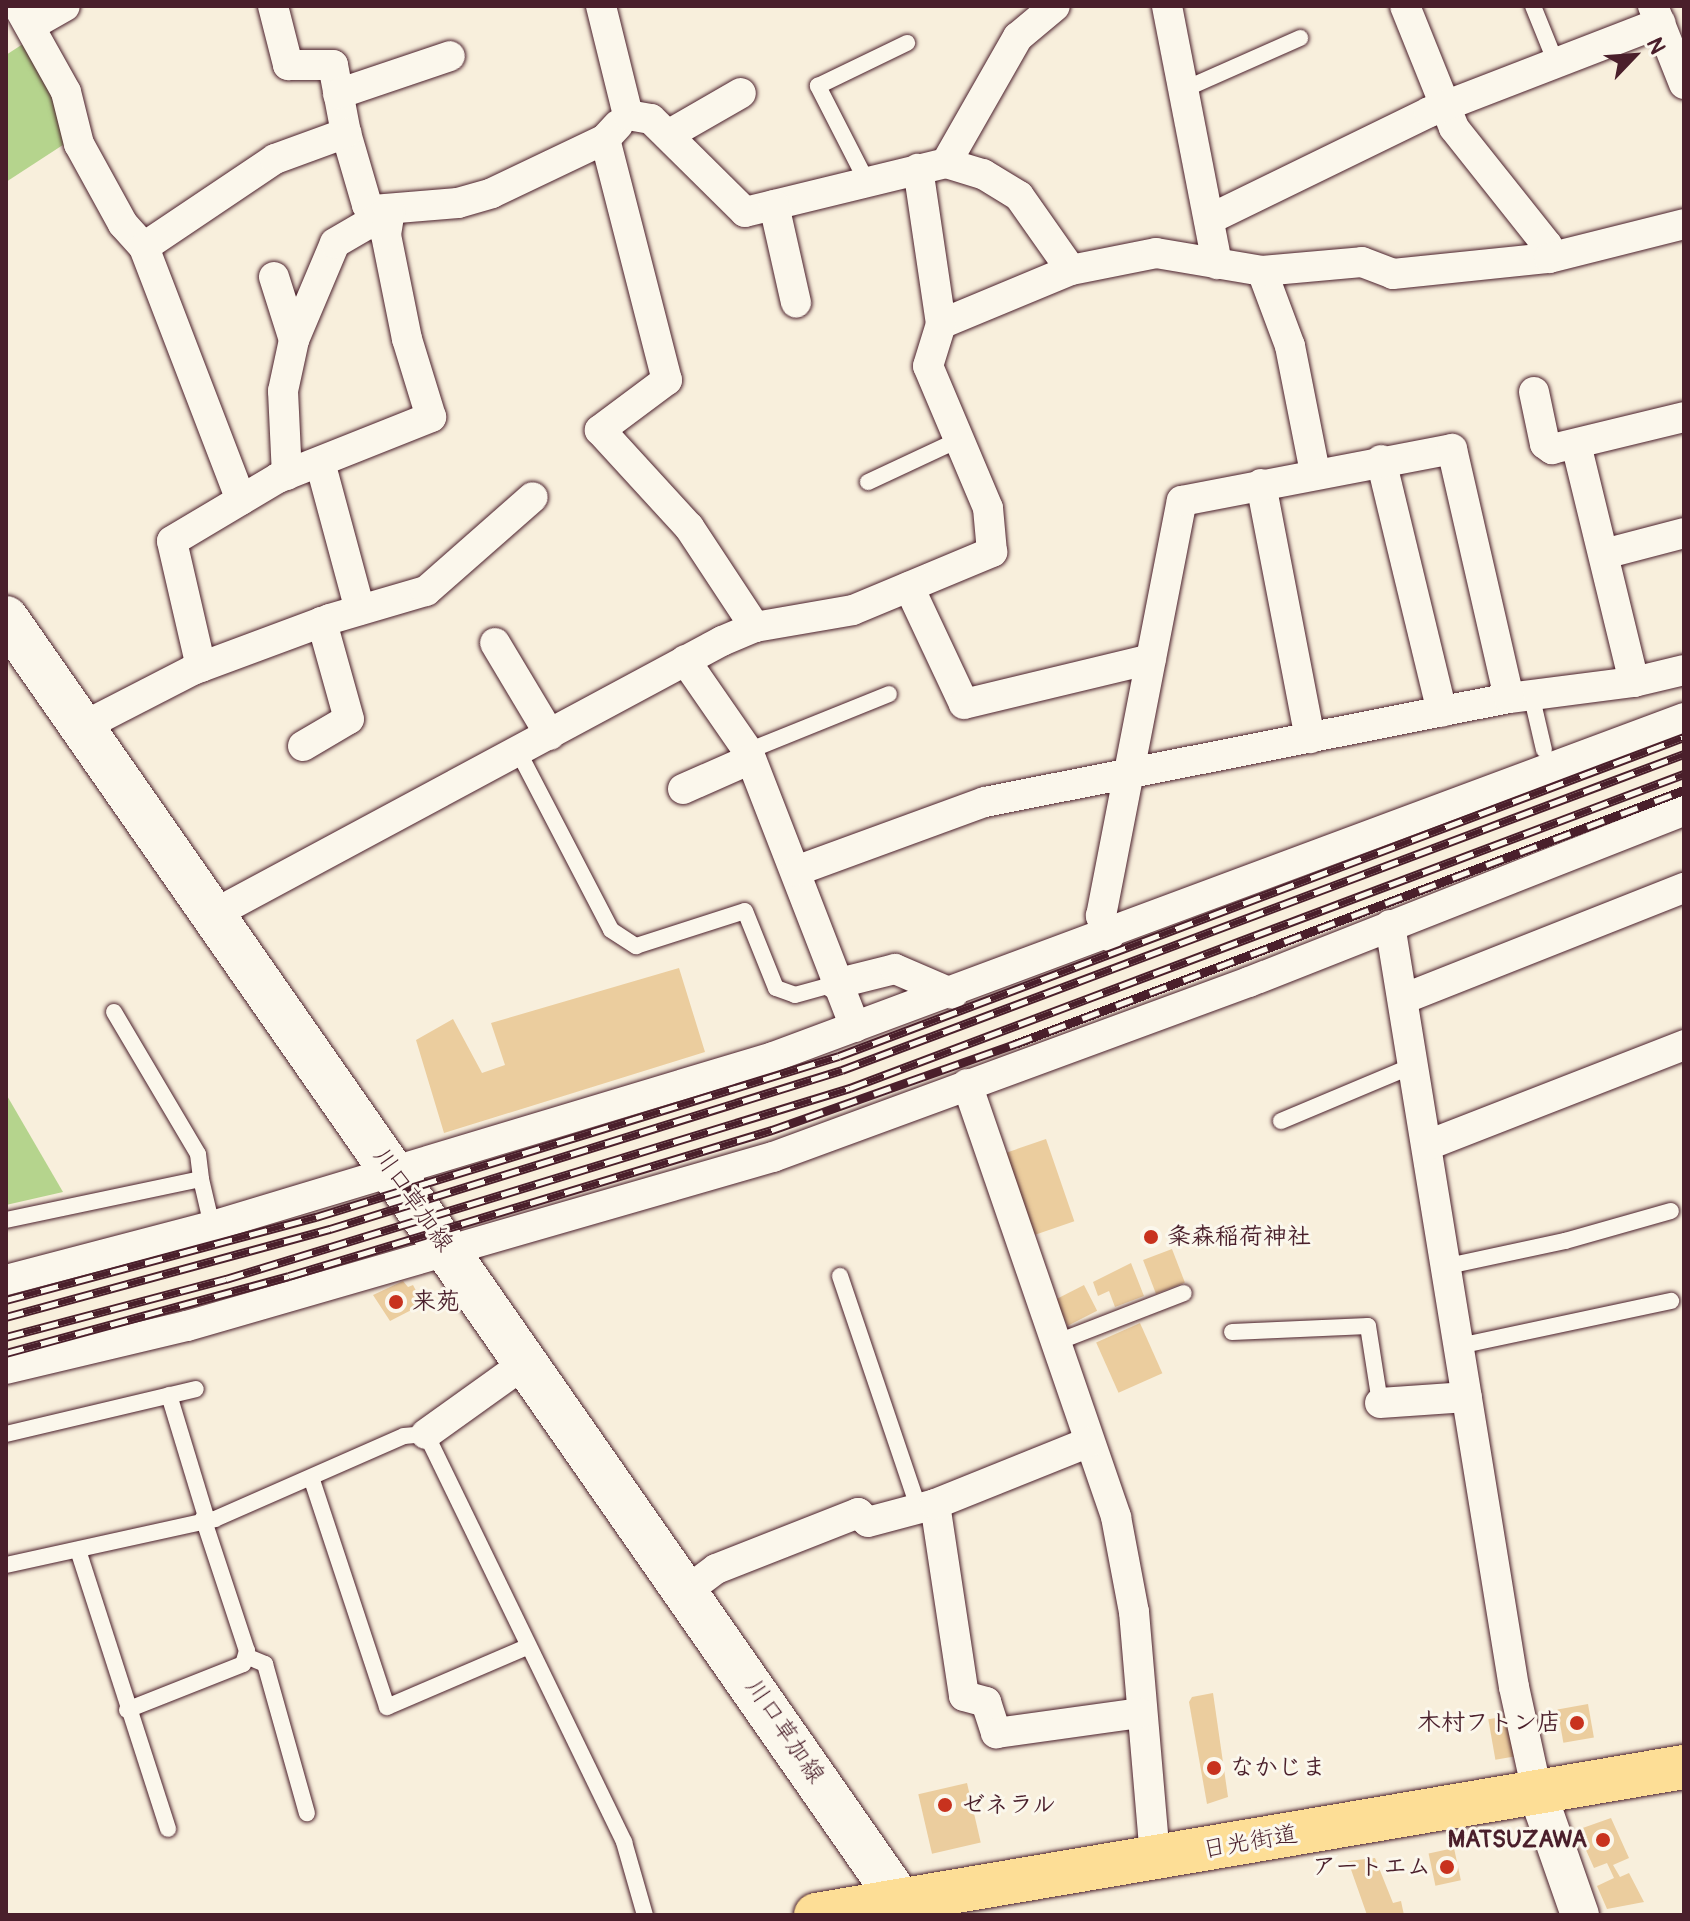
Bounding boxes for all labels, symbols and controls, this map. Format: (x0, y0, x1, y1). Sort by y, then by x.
north arrow (1594, 16, 1674, 96)
text: N (1640, 33, 1672, 59)
street label: 川口草加線 (367, 1143, 459, 1257)
place label: 粂森稲荷神社 (1167, 1223, 1311, 1251)
marker: 粂森稲荷神社 (1142, 1228, 1160, 1246)
place label: 来苑 (412, 1288, 460, 1316)
marker: 来苑 (387, 1293, 405, 1311)
street label: 川口草加線 (740, 1673, 830, 1789)
place label: 木村フトン店 (1417, 1709, 1561, 1737)
marker: 木村フトン店 (1568, 1714, 1586, 1732)
place label: なかじま (1230, 1754, 1326, 1782)
marker: なかじま (1205, 1759, 1223, 1777)
place label: ゼネラル (961, 1791, 1057, 1819)
marker: ゼネラル (936, 1796, 954, 1814)
street label: 日光街道 (1200, 1819, 1300, 1865)
place label: MATSUZAWA (1448, 1826, 1587, 1854)
marker: MATSUZAWA (1594, 1831, 1612, 1849)
place label: アートエム (1312, 1853, 1431, 1881)
marker: アートエム (1438, 1858, 1456, 1876)

